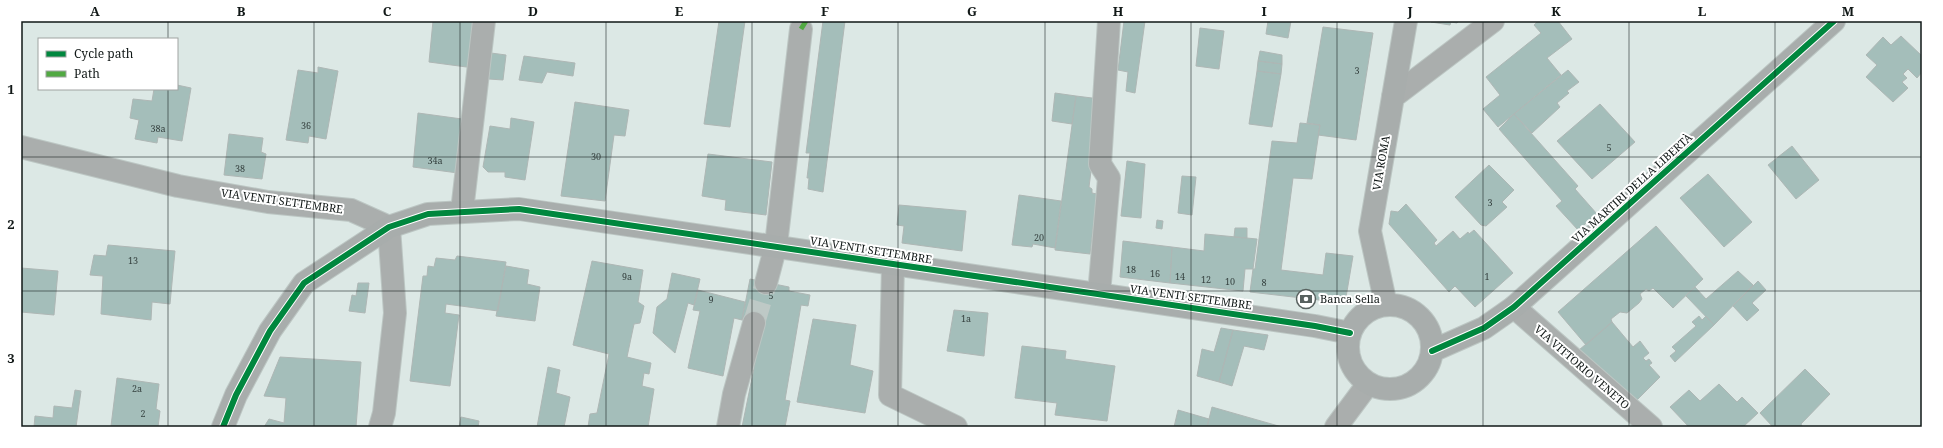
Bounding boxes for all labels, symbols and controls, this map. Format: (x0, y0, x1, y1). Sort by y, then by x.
text: A (90, 2, 100, 20)
text: B (237, 2, 246, 20)
text: C (383, 2, 392, 20)
text: D (528, 2, 538, 20)
text: E (675, 2, 684, 20)
text: F (821, 2, 829, 20)
text: G (967, 2, 977, 20)
text: H (1113, 2, 1124, 20)
text: I (1261, 2, 1267, 20)
text: J (1406, 2, 1413, 20)
text: K (1551, 2, 1561, 20)
text: L (1698, 2, 1707, 20)
text: M (1842, 2, 1855, 20)
legend (38, 38, 178, 90)
text: Cycle path (74, 45, 134, 62)
house number: 3 (1354, 64, 1360, 77)
text: Path (74, 65, 100, 82)
text: 1 (7, 80, 15, 98)
house number: 36 (301, 119, 311, 132)
house number: 38a (150, 122, 166, 135)
street label: VIA MARTIRI DELLA LIBERTÀ (1568, 129, 1695, 246)
street label: VIA ROMA (1368, 134, 1393, 191)
house number: 5 (1606, 141, 1612, 154)
house number: 30 (591, 150, 601, 163)
house number: 34a (427, 154, 443, 167)
house number: 38 (235, 162, 245, 175)
street label: VIA VENTI SETTEMBRE (220, 185, 344, 217)
house number: 3 (1487, 196, 1493, 209)
text: 2 (7, 215, 15, 233)
house number: 20 (1034, 231, 1044, 244)
street label: VIA VENTI SETTEMBRE (809, 232, 933, 267)
house number: 13 (128, 254, 138, 267)
house number: 18 (1126, 263, 1136, 276)
house number: 16 (1150, 267, 1160, 280)
house number: 9a (622, 270, 632, 283)
house number: 14 (1175, 270, 1185, 283)
house number: 1 (1484, 270, 1490, 283)
house number: 12 (1201, 273, 1211, 286)
house number: 10 (1225, 275, 1235, 288)
house number: 8 (1261, 276, 1267, 289)
street label: VIA VENTI SETTEMBRE (1129, 281, 1253, 313)
bank icon: Banca Sella (1295, 288, 1317, 310)
house number: 5 (768, 289, 774, 302)
place label: Banca Sella (1320, 291, 1380, 306)
house number: 9 (708, 293, 714, 306)
house number: 1a (961, 312, 971, 325)
street label: VIA VITTORIO VENETO (1532, 321, 1633, 412)
text: 3 (7, 349, 15, 367)
house number: 2a (132, 382, 142, 395)
house number: 2 (140, 407, 146, 420)

